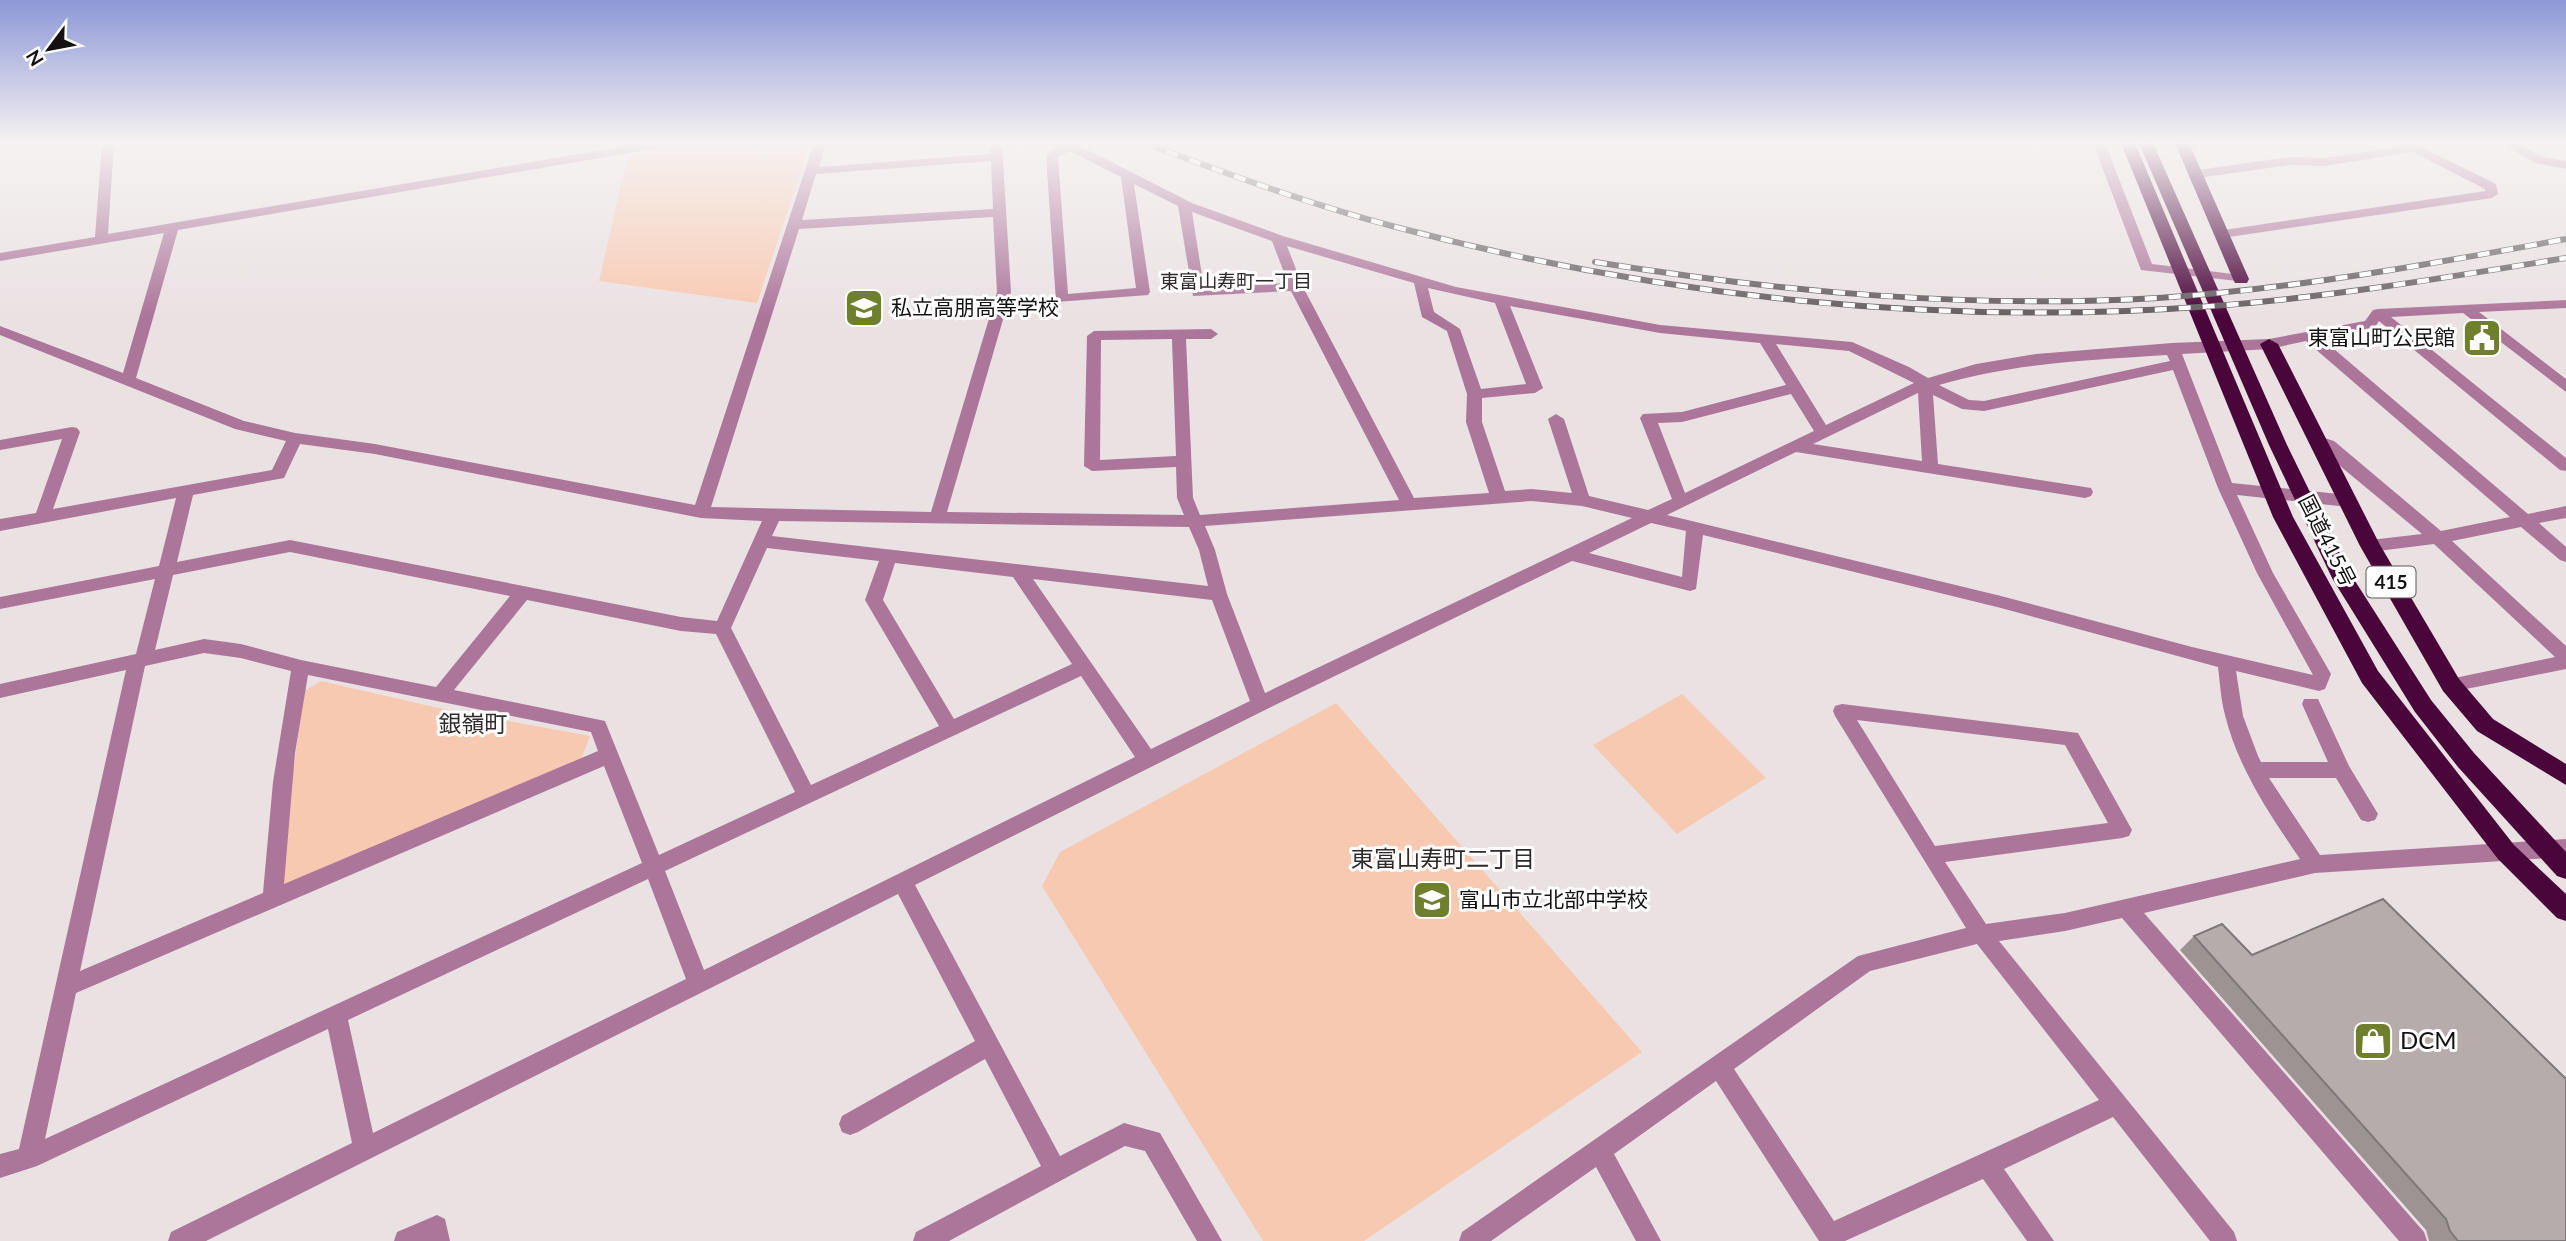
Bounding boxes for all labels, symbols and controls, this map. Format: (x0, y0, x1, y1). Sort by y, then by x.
north arrow (14, 14, 84, 84)
text: N (21, 46, 48, 71)
district label: 東富山寿町一丁目 (1160, 269, 1312, 292)
school or university icon: 私立高朋高等学校 (843, 287, 885, 329)
place label: 私立高朋高等学校 (891, 294, 1059, 319)
public building icon: 東富山町公民館 (2461, 317, 2503, 359)
place label: 東富山町公民館 (2308, 324, 2455, 349)
street label: 国道415号 (2295, 490, 2362, 590)
road number: 415 (2366, 566, 2416, 597)
district label: 銀嶺町 (439, 709, 508, 737)
district label: 東富山寿町二丁目 (1351, 844, 1535, 872)
school or university icon: 富山市立北部中学校 (1411, 879, 1453, 921)
place label: 富山市立北部中学校 (1459, 886, 1648, 911)
shop icon: DCM (2352, 1020, 2394, 1062)
place label: DCM (2400, 1025, 2457, 1054)

